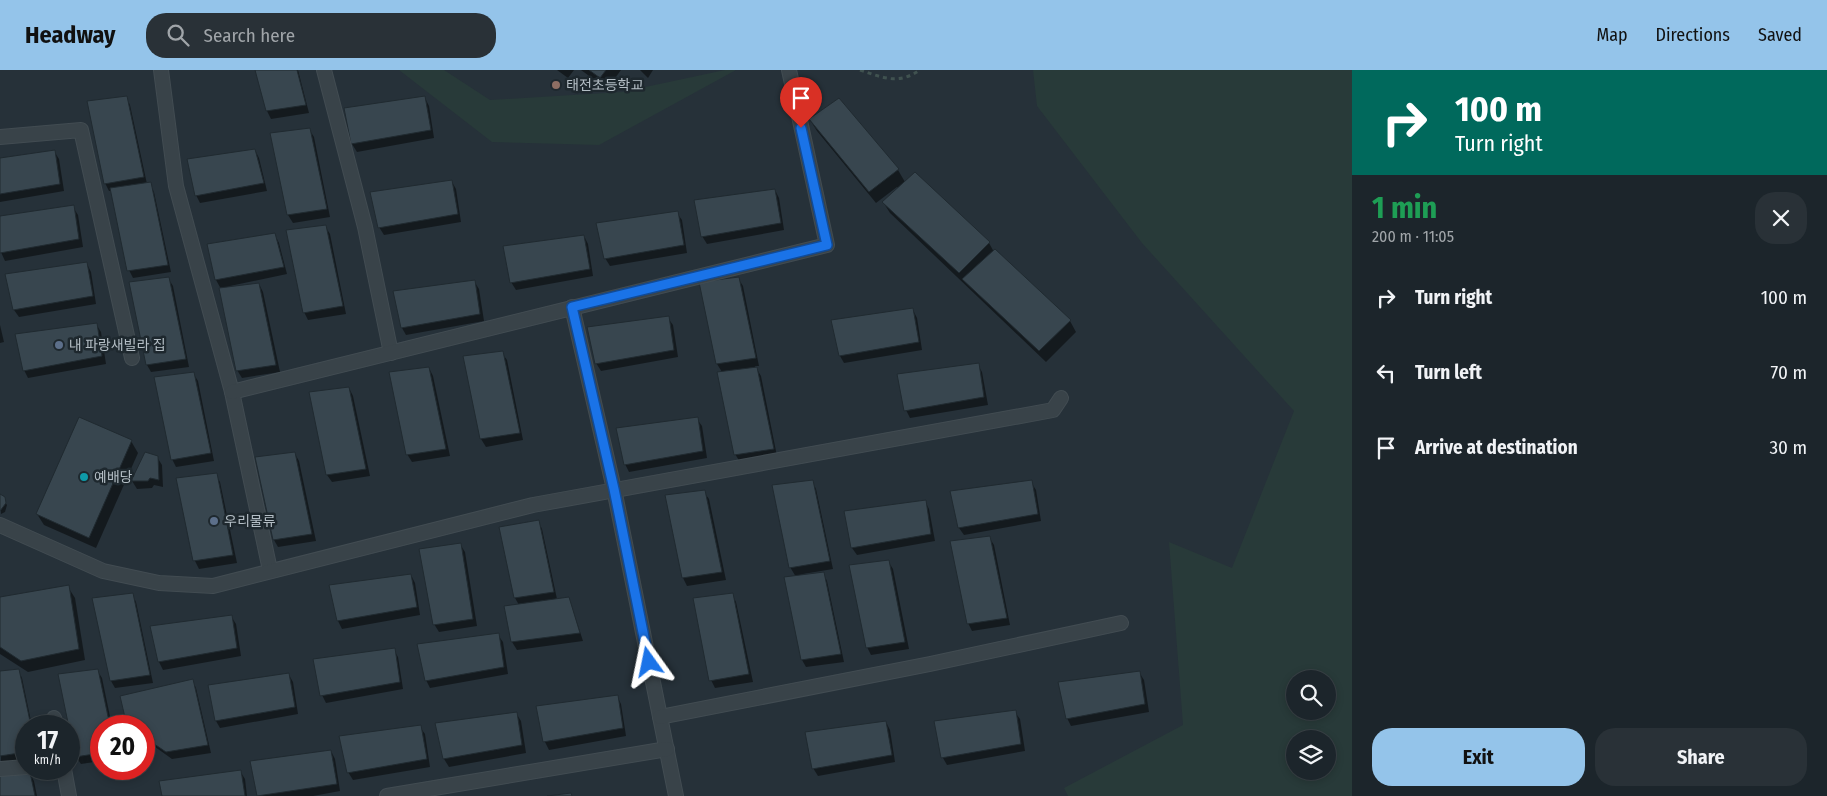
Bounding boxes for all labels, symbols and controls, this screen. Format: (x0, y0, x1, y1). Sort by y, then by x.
search box (146, 13, 496, 58)
text: Headway (25, 21, 116, 49)
icon: search (164, 21, 192, 49)
text: Search here (204, 24, 295, 47)
text: Map (1596, 24, 1628, 46)
text: Directions (1656, 24, 1730, 46)
text: Saved (1758, 24, 1802, 46)
place label: 태전초등학교 (566, 77, 643, 94)
pin (780, 77, 822, 128)
marker: 태전초등학교 (550, 79, 562, 91)
icon: arrive (787, 84, 815, 112)
text: 100 m (1455, 88, 1542, 130)
icon: right (1372, 90, 1437, 155)
text: Turn right (1455, 130, 1543, 157)
text: 1 min (1372, 190, 1437, 226)
button: close (1755, 192, 1807, 244)
text: 200 m · 11:05 (1372, 227, 1454, 246)
icon: right (1372, 284, 1400, 312)
text: Turn right (1415, 286, 1492, 309)
text: 100 m (1761, 286, 1807, 309)
place label: 내 파랑새빌라 집 (69, 337, 166, 354)
marker: 내 파랑새빌라 집 (53, 339, 65, 351)
icon: left (1372, 359, 1400, 387)
text: Turn left (1415, 361, 1482, 384)
text: 70 m (1771, 361, 1807, 384)
icon: arrive (1372, 434, 1400, 462)
text: Arrive at destination (1415, 436, 1578, 459)
text: 30 m (1769, 436, 1807, 459)
place label: 예배당 (94, 469, 133, 486)
marker: 예배당 (78, 471, 90, 483)
place label: 우리물류 (224, 513, 276, 530)
marker: 우리물류 (208, 515, 220, 527)
position arrow (622, 635, 674, 687)
map controls (1286, 670, 1336, 780)
button: search (1286, 670, 1336, 720)
speed limit sign: 20 (90, 715, 155, 780)
text: 17 (37, 726, 58, 756)
button: Exit (1372, 728, 1585, 786)
button: Share (1595, 728, 1807, 786)
button: layers (1286, 730, 1336, 780)
text: km/h (34, 753, 61, 767)

